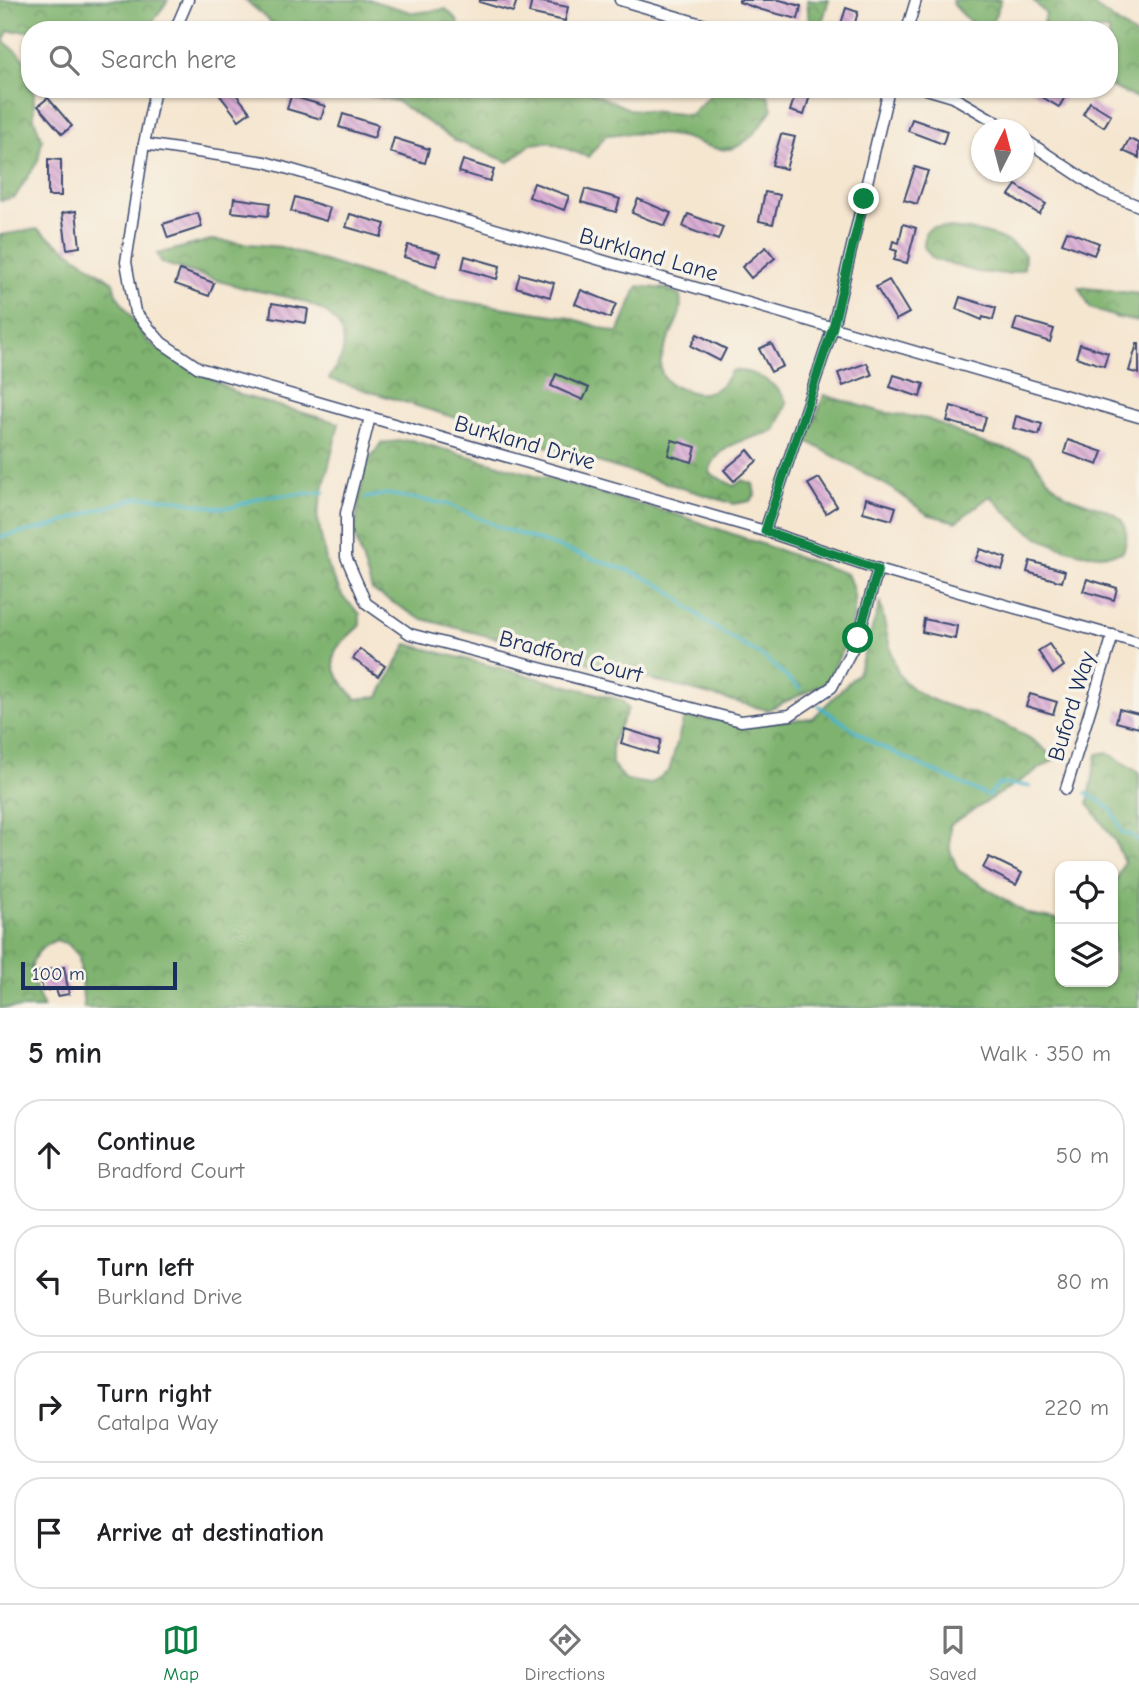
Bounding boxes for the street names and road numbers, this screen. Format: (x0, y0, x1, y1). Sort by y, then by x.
street label: Burkland Lane (576, 222, 721, 287)
street label: Burkland Drive (451, 409, 598, 475)
street label: Bradford Court (496, 624, 647, 689)
street label: Buford Way (1042, 647, 1101, 764)

